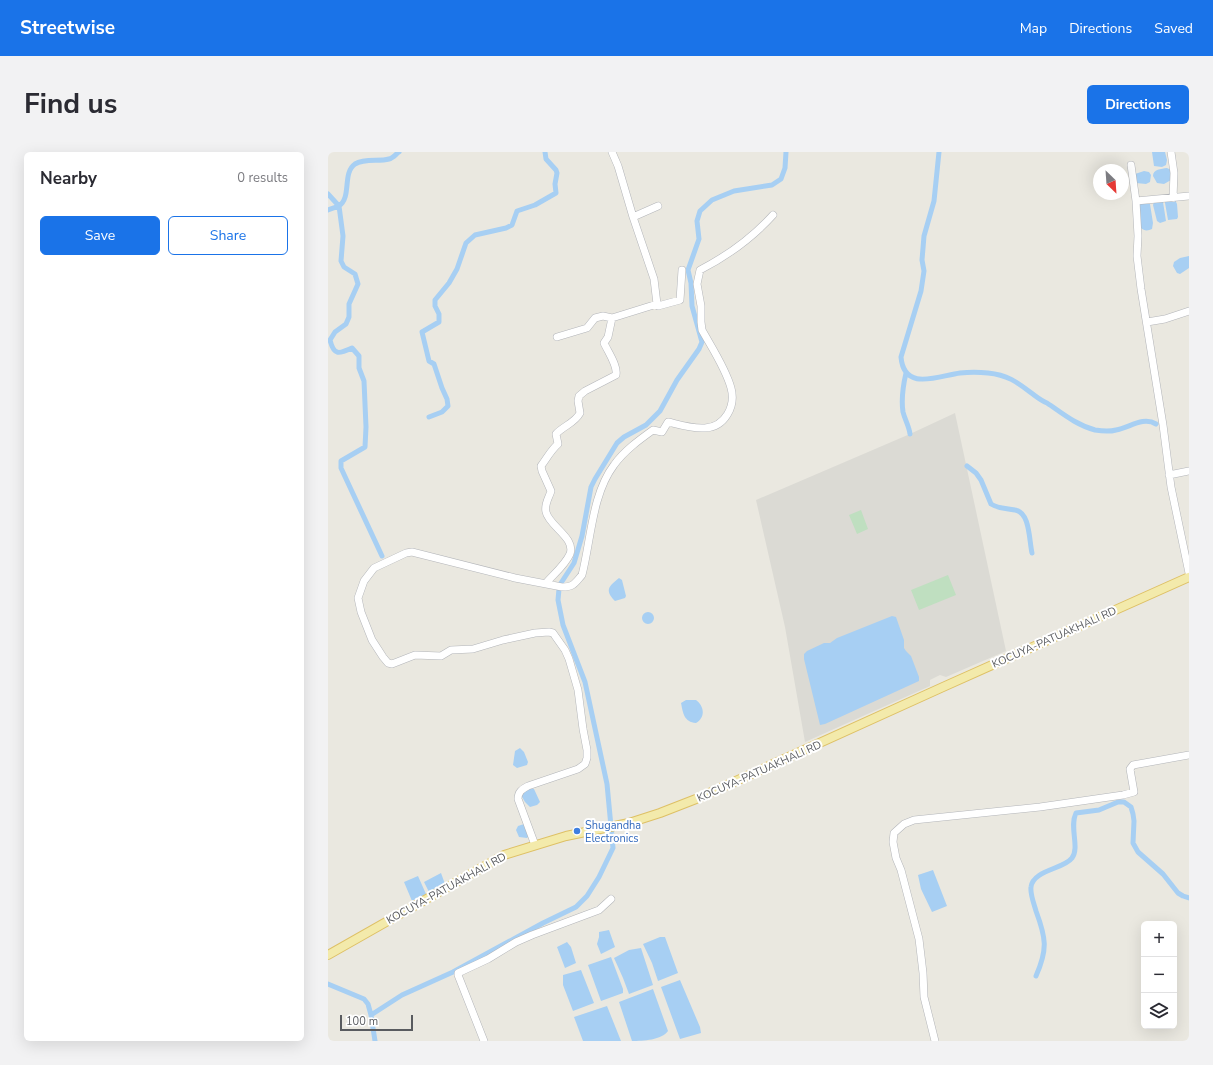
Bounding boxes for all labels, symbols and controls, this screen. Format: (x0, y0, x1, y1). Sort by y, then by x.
text: Streetwise (20, 15, 115, 41)
text: Map (1020, 19, 1047, 38)
text: Directions (1069, 19, 1132, 38)
text: Saved (1154, 19, 1193, 38)
text: Find us (24, 85, 118, 123)
button: Directions (1087, 85, 1189, 124)
north arrow (1093, 164, 1129, 200)
text: Nearby (40, 167, 97, 190)
text: 0 results (237, 169, 288, 187)
button: Save (40, 216, 160, 255)
button: Share (168, 216, 288, 255)
street label: KOCUYA-PATUAKHALI RD (989, 603, 1119, 672)
street label: KOCUYA-PATUAKHALI RD (694, 737, 824, 806)
place label: Shugandha Electronics (585, 818, 641, 846)
marker: Shugandha Electronics (572, 826, 582, 836)
street label: KOCUYA-PATUAKHALI RD (384, 849, 509, 928)
map controls (1141, 921, 1177, 1029)
button: + (1141, 921, 1177, 957)
button: − (1141, 957, 1177, 993)
button: layers (1141, 993, 1177, 1029)
scale bar (340, 1013, 413, 1032)
text: 100 m (346, 1014, 378, 1029)

